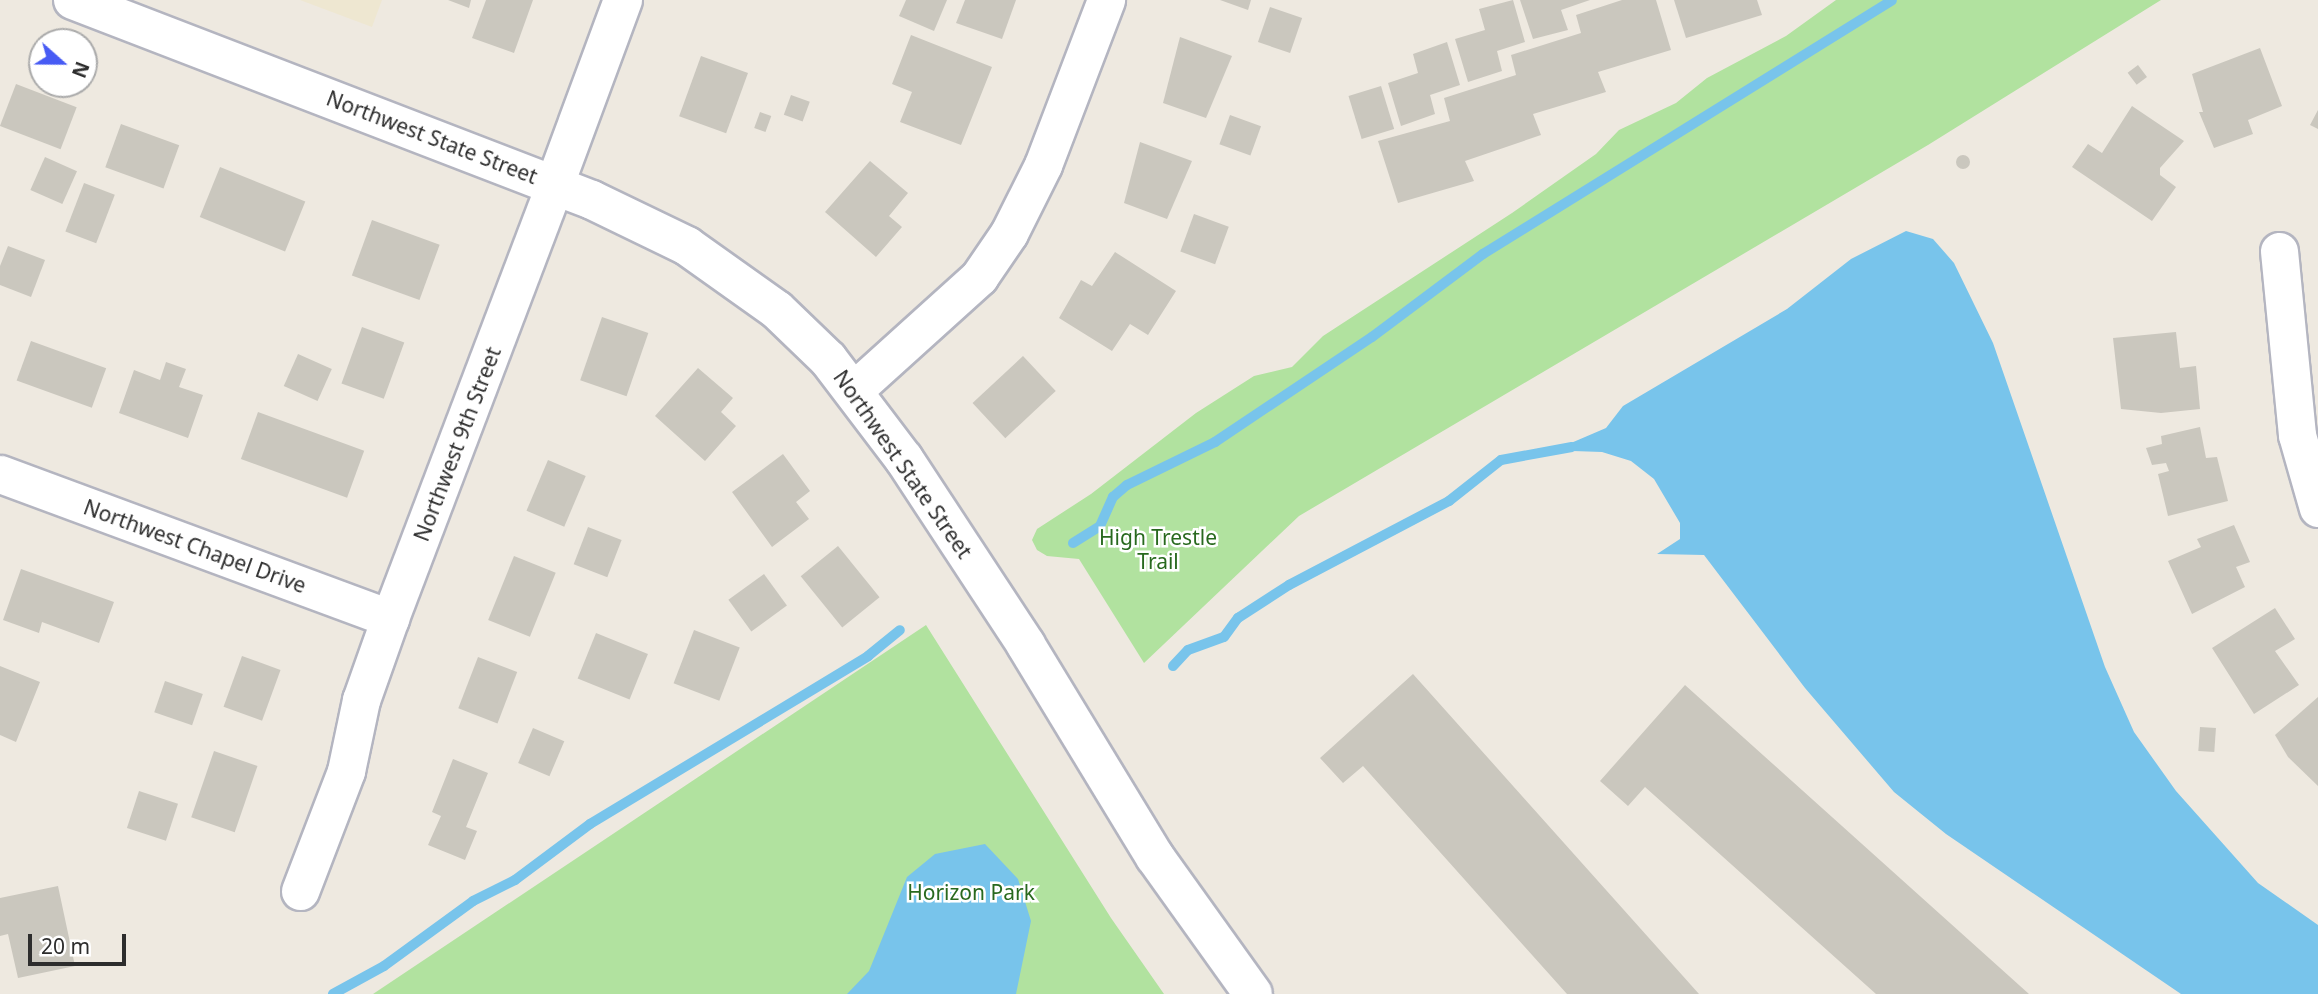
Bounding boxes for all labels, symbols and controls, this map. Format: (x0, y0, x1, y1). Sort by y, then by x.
north arrow (28, 28, 98, 98)
text: N (66, 58, 96, 82)
street label: Northwest State Street (323, 85, 541, 189)
street label: Northwest 9th Street (408, 343, 506, 545)
street label: Northwest State Street (829, 365, 977, 563)
street label: Northwest Chapel Drive (80, 494, 310, 598)
park label: High Trestle Trail (1099, 524, 1217, 574)
park label: Horizon Park (907, 879, 1035, 905)
scale bar (32, 920, 130, 964)
text: 20 m (41, 932, 90, 960)

